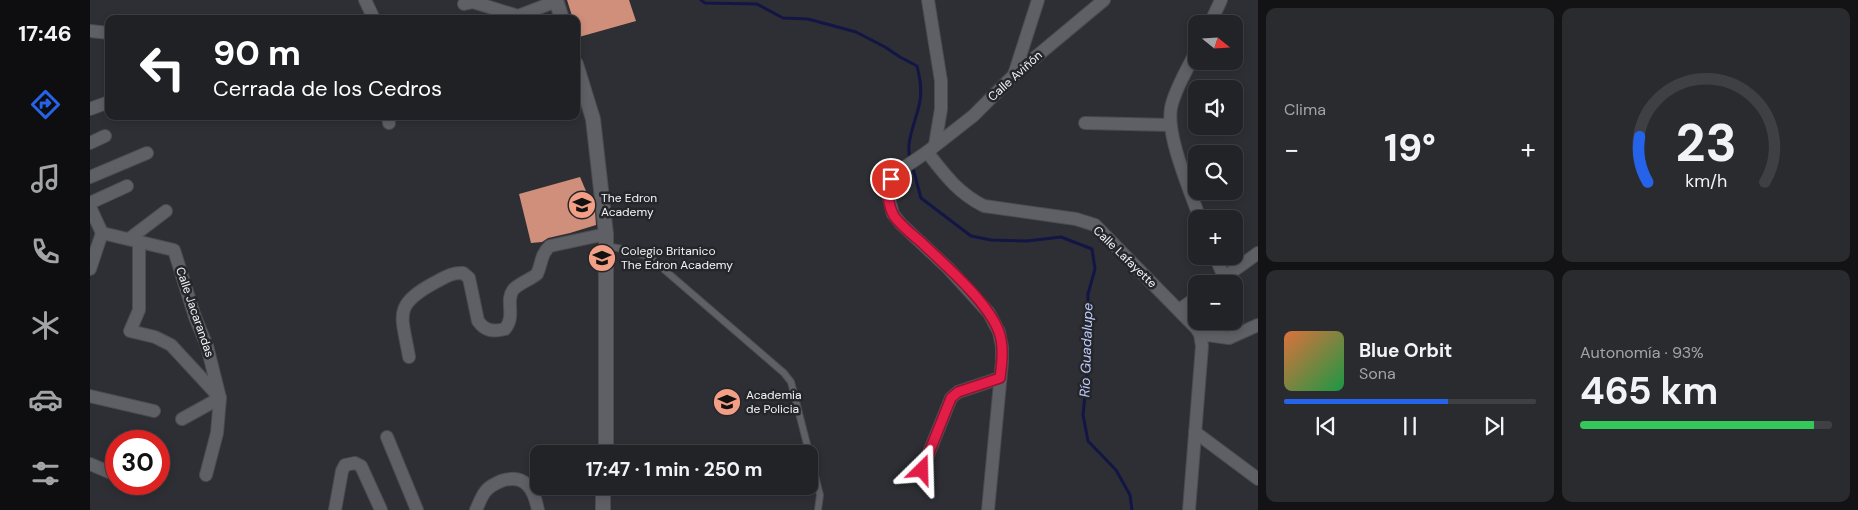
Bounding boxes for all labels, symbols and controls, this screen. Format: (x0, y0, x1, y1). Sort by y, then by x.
north arrow (1188, 15, 1242, 70)
map controls (1188, 15, 1243, 330)
text: 17:46 (18, 19, 72, 48)
text: 90 m (213, 30, 301, 76)
icon: left (130, 35, 195, 100)
street label: Calle Aviñón (984, 47, 1046, 105)
text: Cerrada de los Cedros (213, 74, 442, 103)
button: sound (1188, 80, 1243, 135)
icon: directions (28, 87, 63, 122)
text: Clima (1284, 99, 1326, 120)
text: 23 (1675, 109, 1737, 177)
text: 19° (1384, 123, 1436, 173)
text: − (1284, 131, 1299, 168)
text: + (1521, 131, 1536, 168)
button: search (1188, 145, 1243, 200)
pin (870, 158, 912, 200)
icon: music (28, 161, 63, 196)
icon: arrive (877, 165, 905, 193)
text: km/h (1685, 169, 1727, 193)
school or university icon: The Edron Academy (567, 190, 597, 220)
place label: The Edron Academy (601, 190, 657, 220)
button: + (1188, 210, 1243, 265)
street label: Calle Lafayette (1090, 223, 1160, 291)
icon: phone (28, 234, 63, 269)
school or university icon: Colegio Britanico The Edron Academy (587, 243, 617, 273)
place label: Colegio Britanico The Edron Academy (621, 243, 733, 273)
street label: Calle Jacarandas (172, 265, 218, 359)
button: − (1188, 275, 1243, 330)
water label: Río Guadalupe (1075, 302, 1097, 398)
icon: climate (28, 308, 63, 343)
text: Blue Orbit (1359, 338, 1452, 363)
text: Autonomía · 93% (1580, 342, 1704, 363)
text: Sona (1359, 363, 1396, 384)
text: 465 km (1580, 366, 1718, 416)
icon: car (28, 382, 63, 417)
school or university icon: Academia de Policia (712, 387, 742, 417)
place label: Academia de Policia (746, 387, 801, 417)
icon: previous (1312, 412, 1340, 440)
icon: pause (1396, 412, 1424, 440)
icon: next (1480, 412, 1508, 440)
speed limit sign: 30 (105, 430, 170, 495)
position arrow (895, 443, 947, 495)
icon: filters (28, 456, 63, 491)
text: 17:47 · 1 min · 250 m (586, 457, 762, 482)

